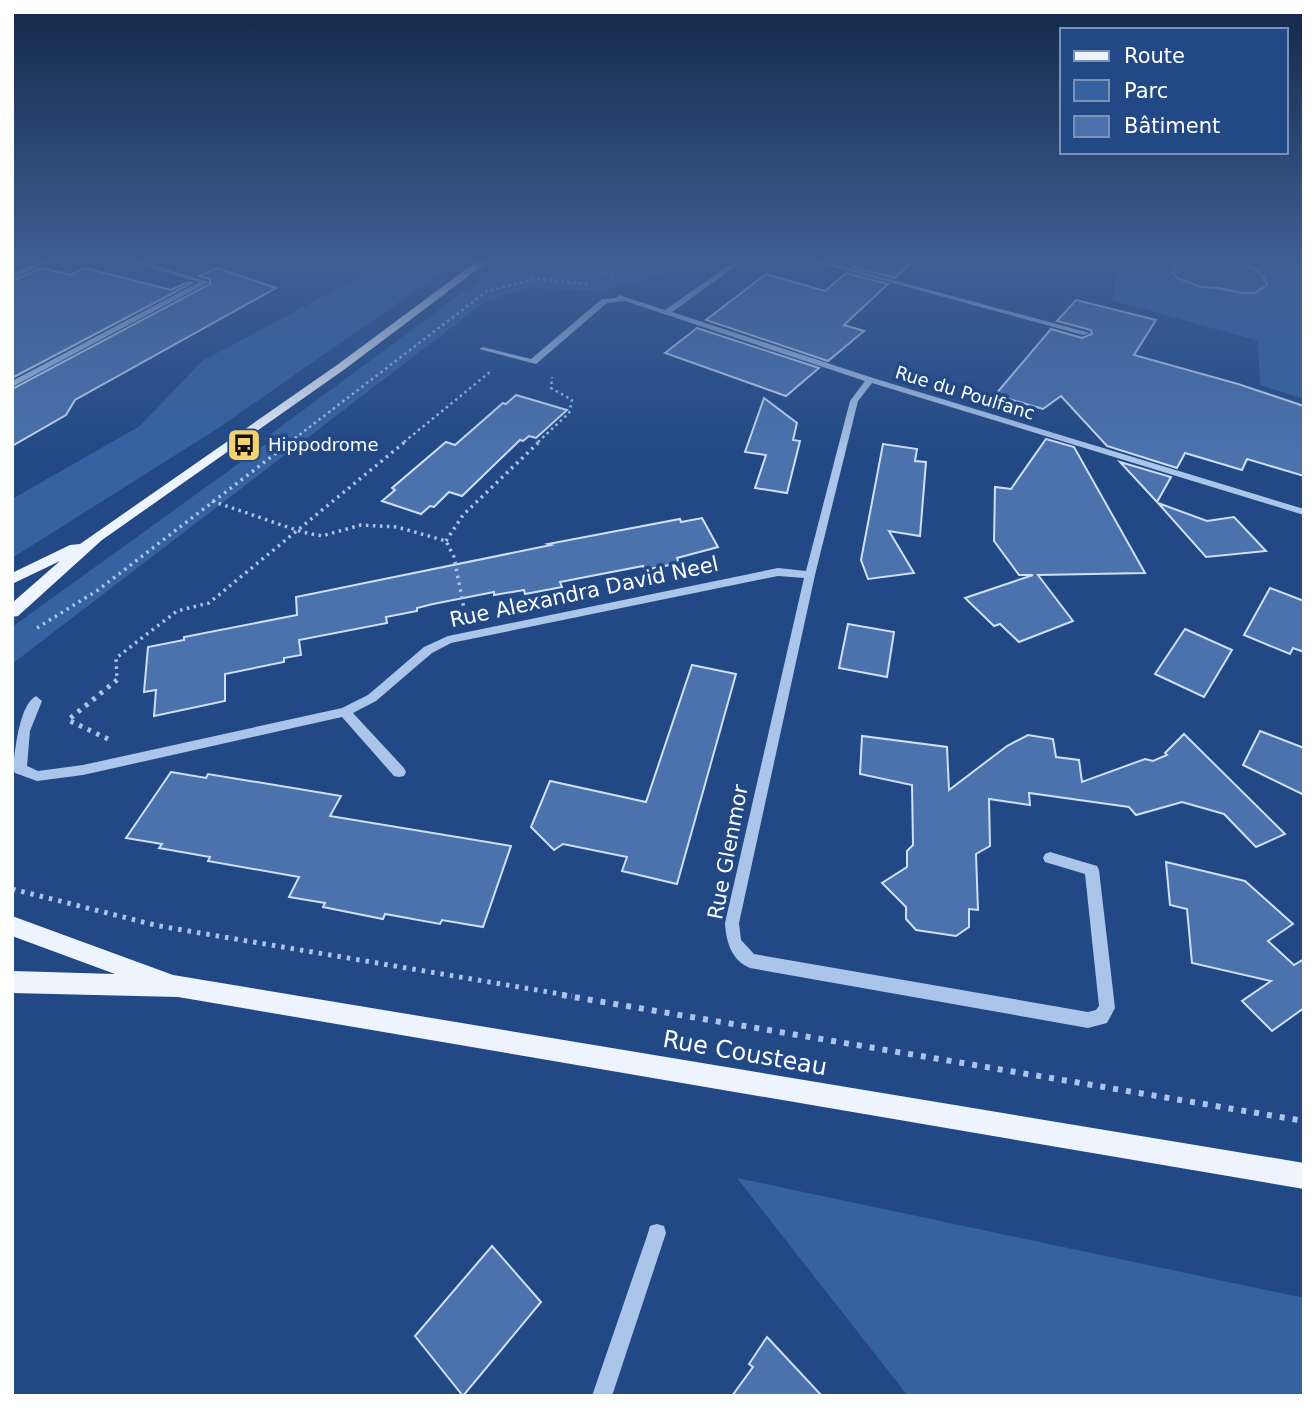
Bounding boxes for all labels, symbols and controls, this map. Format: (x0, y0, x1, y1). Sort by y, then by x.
legend (1060, 28, 1288, 154)
text: Route (1124, 44, 1185, 68)
text: Parc (1124, 79, 1168, 103)
text: Bâtiment (1124, 114, 1220, 138)
street label: Rue du Poulfanc (893, 361, 1037, 424)
bus stop icon: Hippodrome (225, 426, 263, 464)
place label: Hippodrome (268, 434, 378, 455)
street label: Rue Alexandra David Neel (447, 552, 721, 632)
street label: Rue Glenmor (703, 782, 753, 921)
street label: Rue Cousteau (661, 1025, 829, 1081)

